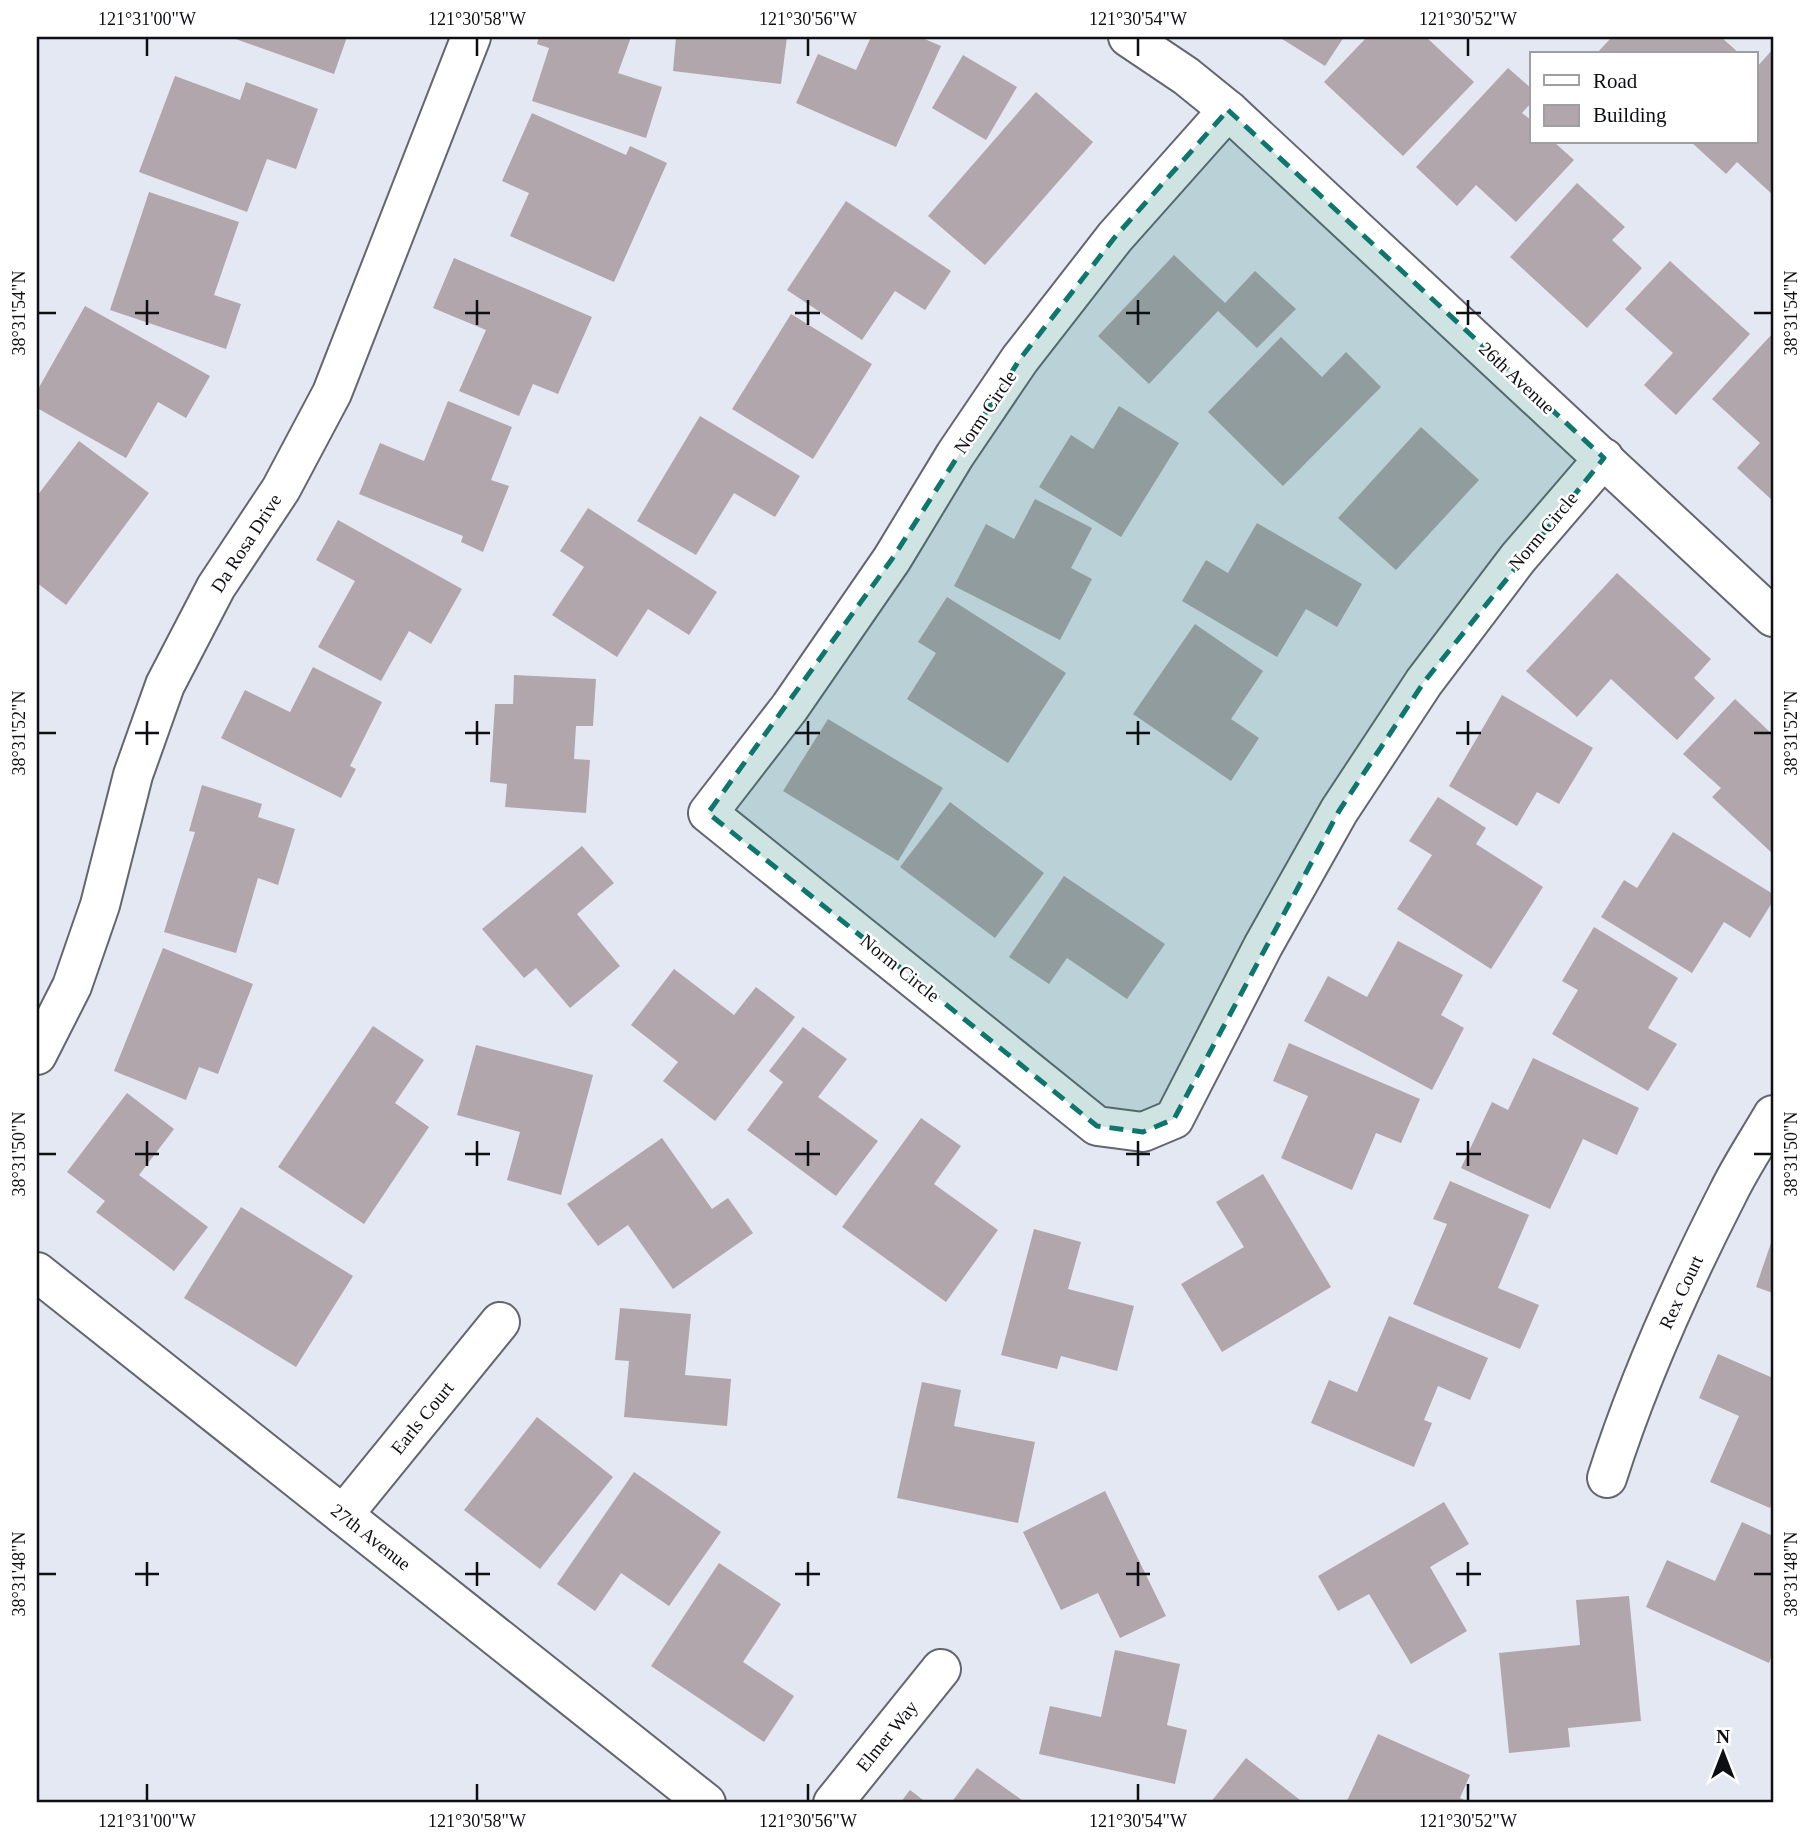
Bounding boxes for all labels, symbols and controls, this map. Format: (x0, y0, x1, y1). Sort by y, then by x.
text: 121°31'00"W (98, 9, 196, 29)
text: 121°30'58"W (428, 9, 526, 29)
text: 121°30'56"W (759, 9, 857, 29)
text: 121°30'54"W (1089, 9, 1187, 29)
text: 121°30'52"W (1419, 9, 1517, 29)
legend (1530, 52, 1758, 144)
text: Road (1593, 69, 1638, 93)
text: Building (1593, 103, 1667, 127)
text: 38°31'54"N (9, 271, 29, 355)
text: 38°31'54"N (1781, 271, 1801, 355)
street label: 26th Avenue (1475, 338, 1559, 418)
street label: Norm Circle (950, 367, 1020, 457)
street label: Norm Circle (1504, 488, 1582, 574)
street label: Da Rosa Drive (206, 490, 286, 596)
text: 38°31'52"N (9, 691, 29, 775)
text: 38°31'52"N (1781, 691, 1801, 775)
street label: Norm Circle (856, 930, 944, 1006)
text: 38°31'50"N (9, 1112, 29, 1196)
text: 38°31'50"N (1781, 1112, 1801, 1196)
street label: Rex Court (1655, 1251, 1707, 1332)
street label: Earls Court (386, 1377, 458, 1458)
street label: 27th Avenue (327, 1499, 415, 1575)
text: 38°31'48"N (9, 1532, 29, 1616)
text: 38°31'48"N (1781, 1532, 1801, 1616)
street label: Elmer Way (852, 1696, 922, 1776)
north arrow (1688, 1717, 1758, 1787)
text: N (1716, 1726, 1730, 1747)
text: 121°31'00"W (98, 1811, 196, 1831)
text: 121°30'58"W (428, 1811, 526, 1831)
text: 121°30'56"W (759, 1811, 857, 1831)
text: 121°30'54"W (1089, 1811, 1187, 1831)
text: 121°30'52"W (1419, 1811, 1517, 1831)

